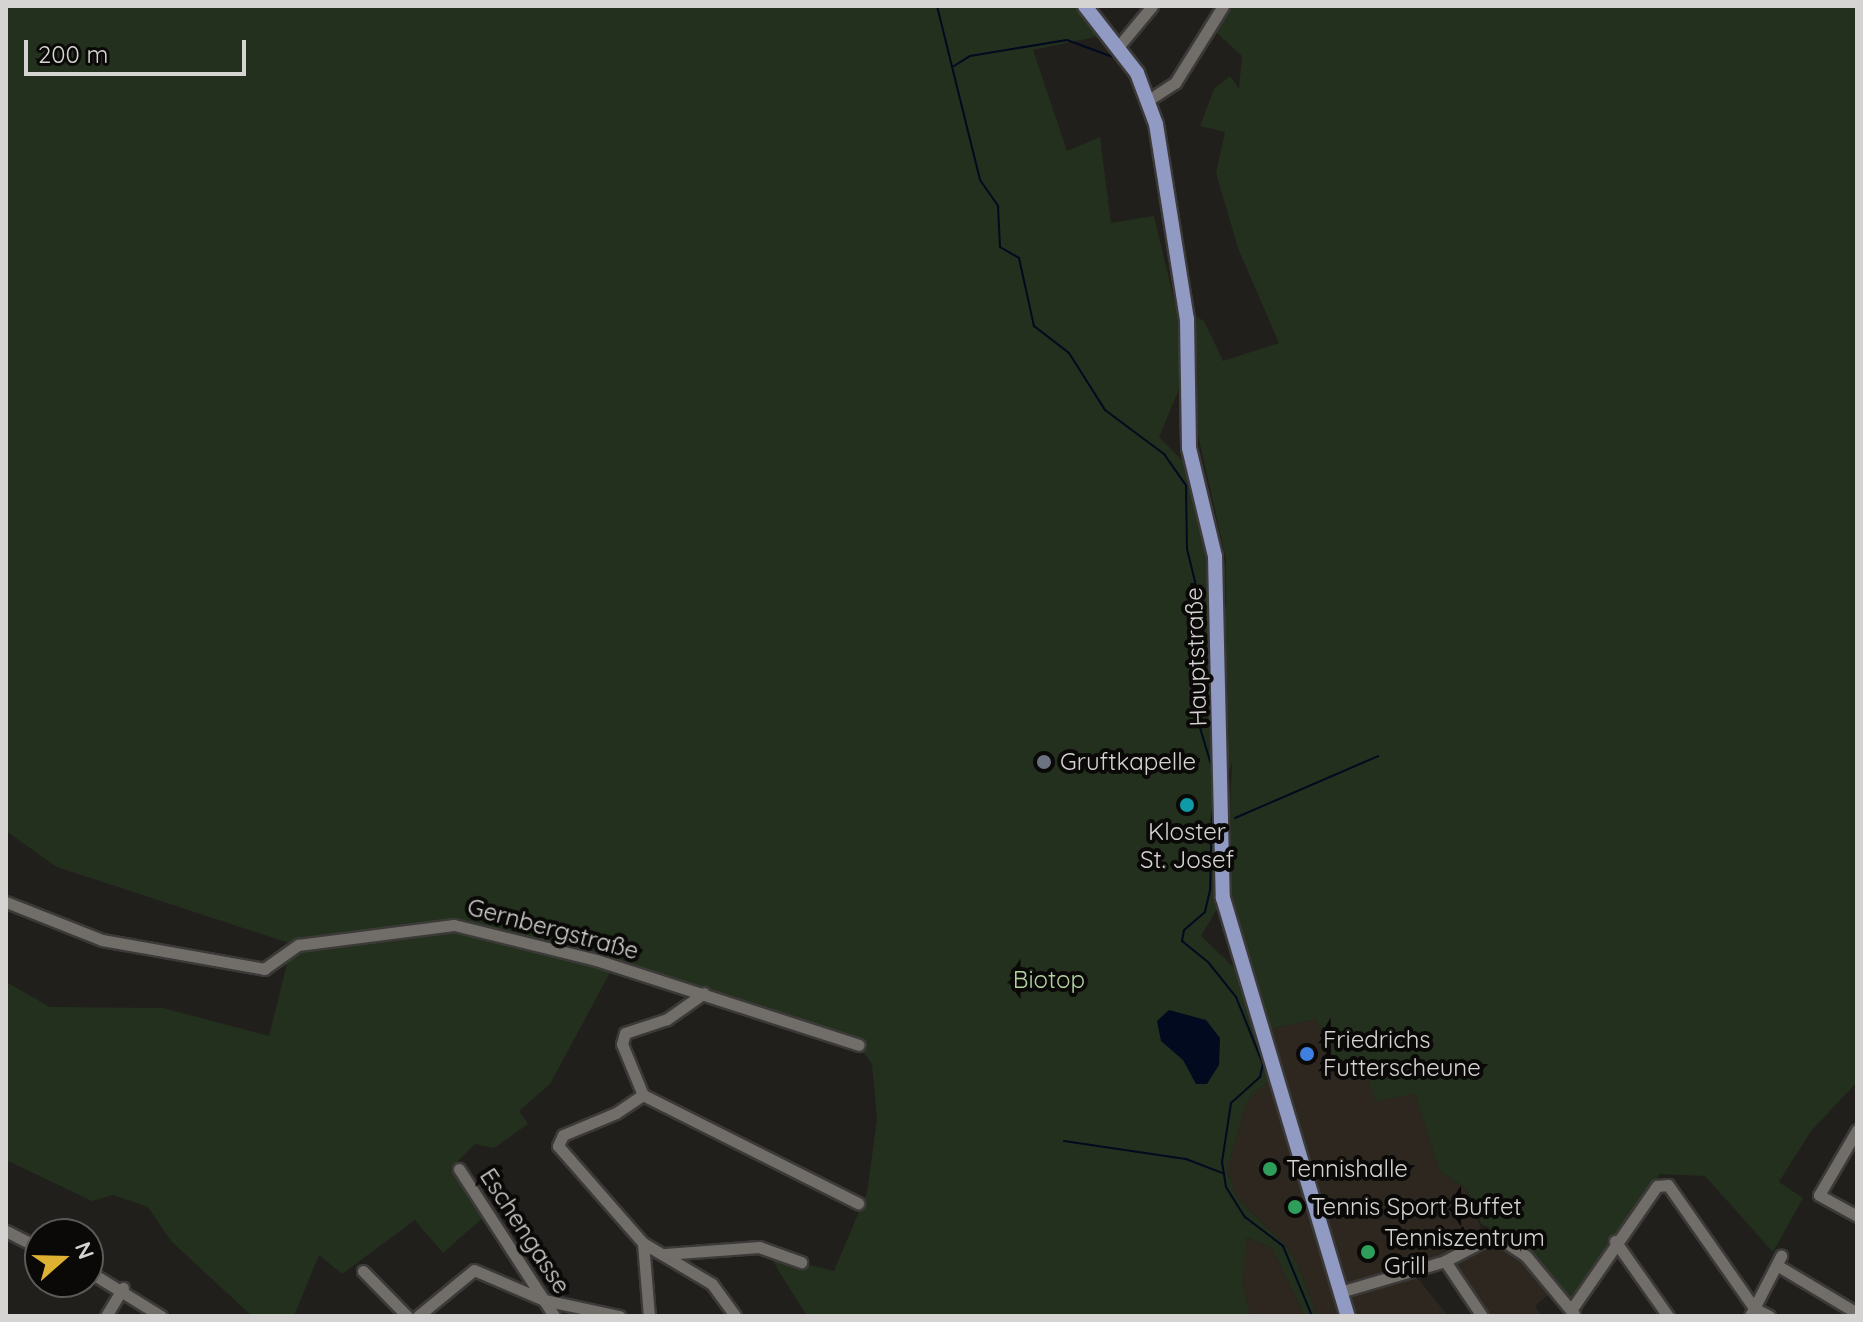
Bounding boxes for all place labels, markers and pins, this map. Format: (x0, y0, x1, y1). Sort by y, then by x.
place label: Gruftkapelle (1060, 748, 1196, 776)
marker: Gruftkapelle (1035, 753, 1053, 771)
marker: Kloster St. Josef (1178, 796, 1196, 814)
place label: Kloster St. Josef (1140, 818, 1234, 874)
place label: Friedrichs Futterscheune (1323, 1026, 1481, 1082)
marker: Friedrichs Futterscheune (1298, 1045, 1316, 1063)
place label: Tennishalle (1286, 1155, 1408, 1183)
marker: Tennishalle (1261, 1160, 1279, 1178)
place label: Tennis Sport Buffet (1311, 1193, 1522, 1221)
marker: Tennis Sport Buffet (1286, 1198, 1304, 1216)
place label: Tenniszentrum Grill (1384, 1224, 1545, 1280)
marker: Tenniszentrum Grill (1359, 1243, 1377, 1261)

